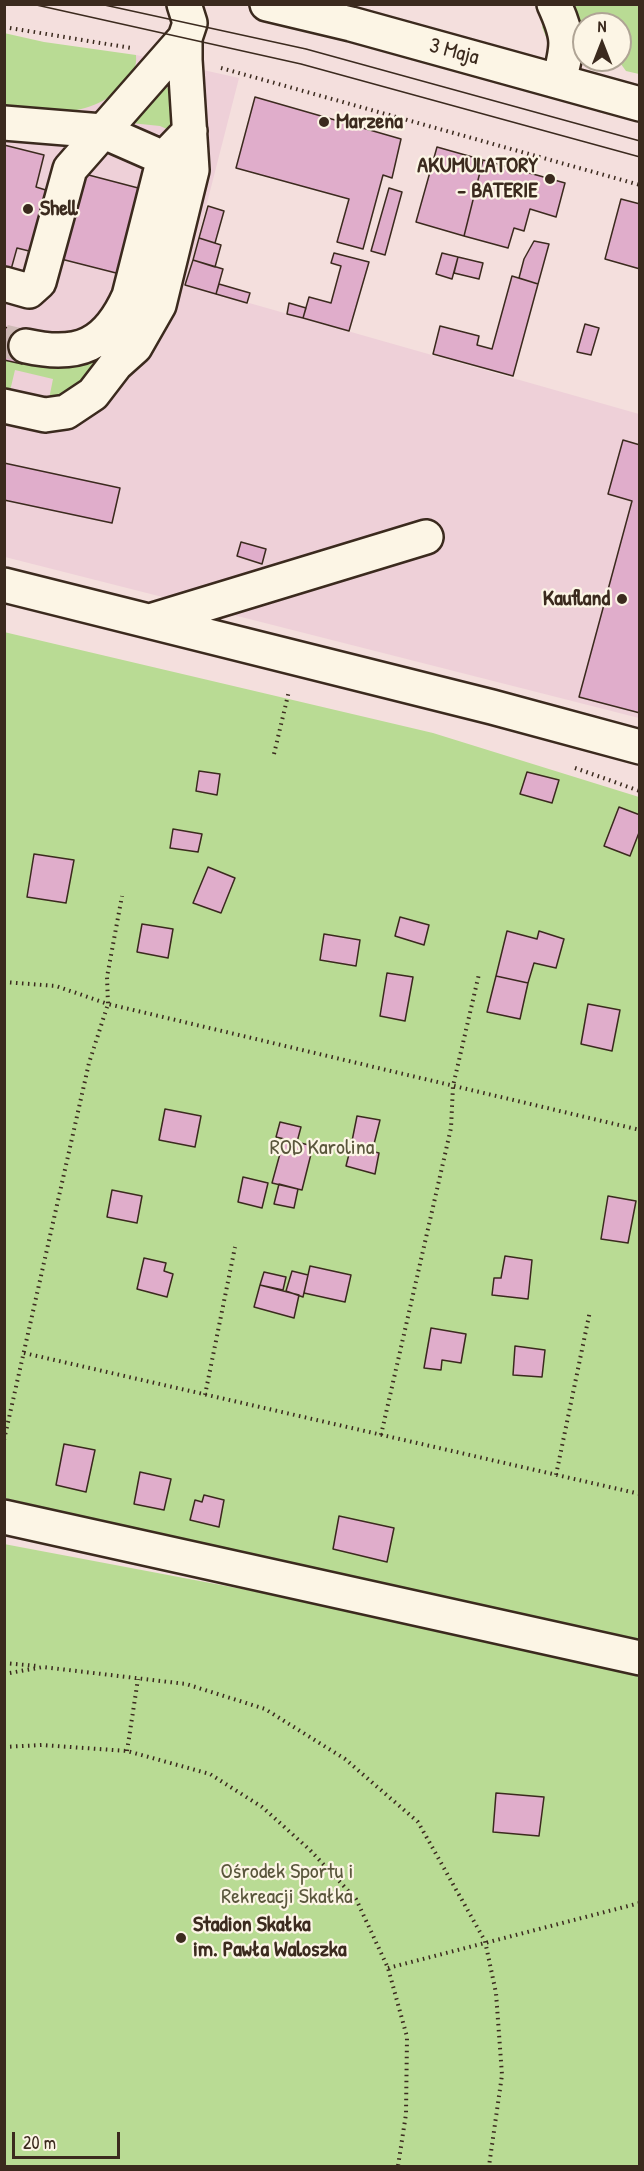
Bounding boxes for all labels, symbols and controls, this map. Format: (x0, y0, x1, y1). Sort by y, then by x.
north arrow (572, 12, 632, 72)
text: N (598, 15, 606, 37)
street label: 3 Maja (426, 33, 482, 71)
place label: Marzena (336, 109, 403, 135)
marker: Marzena (317, 115, 331, 129)
place label: AKUMULATORY - BATERIE (417, 153, 538, 204)
marker: AKUMULATORY - BATERIE (543, 172, 557, 186)
place label: Shell (40, 196, 78, 222)
marker: Shell (21, 202, 35, 216)
place label: Kaufland (543, 586, 610, 612)
marker: Kaufland (615, 592, 629, 606)
park label: ROD Karolina (270, 1135, 374, 1161)
park label: Ośrodek Sportu i Rekreacji Skałka (221, 1859, 353, 1910)
place label: Stadion Skałka im. Pawła Waloszka (193, 1912, 347, 1964)
marker: Stadion Skałka im. Pawła Waloszka (174, 1931, 188, 1945)
scale bar (15, 2120, 123, 2158)
text: 20 m (23, 2130, 56, 2155)

